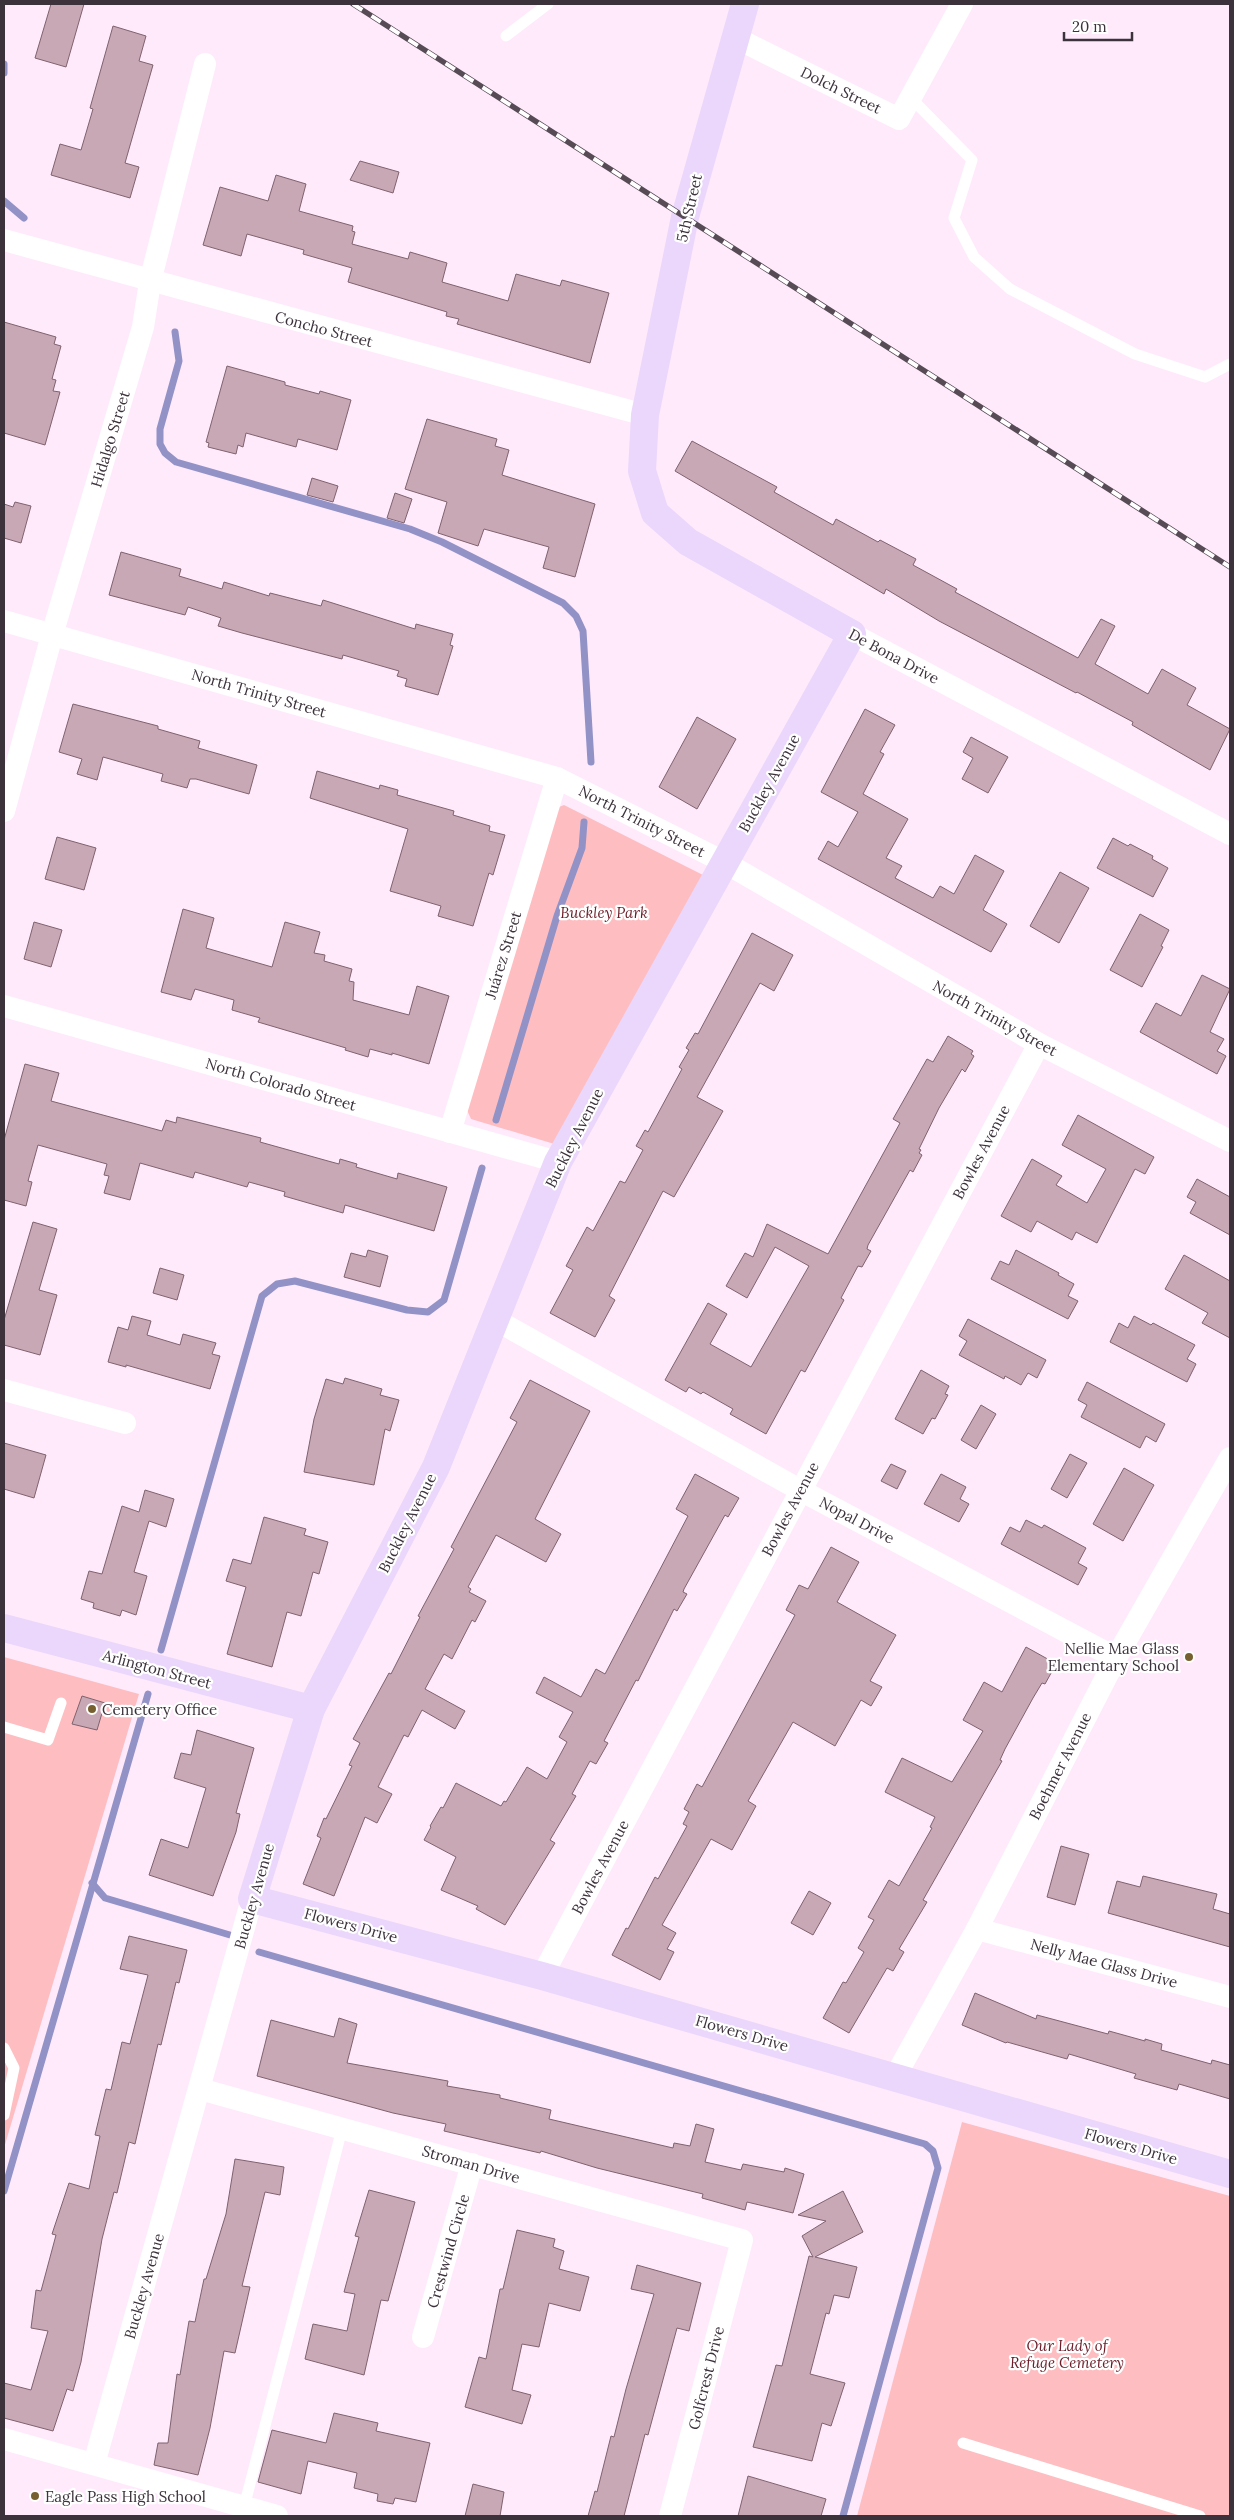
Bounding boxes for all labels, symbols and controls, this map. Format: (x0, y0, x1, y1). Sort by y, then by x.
scale bar (1064, 10, 1132, 42)
text: 20 m (1072, 17, 1107, 36)
street label: Dolch Street (798, 62, 885, 118)
street label: 5th Street (672, 172, 706, 244)
street label: Concho Street (273, 307, 375, 351)
street label: Hidalgo Street (86, 388, 134, 490)
street label: De Bona Drive (846, 624, 942, 688)
street label: North Trinity Street (189, 665, 329, 721)
street label: Buckley Avenue (734, 731, 804, 835)
street label: North Trinity Street (576, 781, 709, 861)
park label: Buckley Park (560, 903, 648, 922)
street label: Juárez Street (480, 909, 525, 1002)
street label: North Trinity Street (929, 976, 1061, 1060)
street label: North Colorado Street (203, 1053, 359, 1115)
street label: Buckley Avenue (541, 1085, 607, 1191)
street label: Bowles Avenue (948, 1102, 1014, 1202)
street label: Bowles Avenue (757, 1459, 823, 1559)
street label: Buckley Avenue (374, 1470, 440, 1576)
street label: Nopal Drive (816, 1492, 898, 1548)
place label: Nellie Mae Glass Elementary School (1048, 1639, 1179, 1675)
street label: Arlington Street (100, 1645, 214, 1693)
marker: Nellie Mae Glass Elementary School (1183, 1651, 1195, 1663)
place label: Cemetery Office (102, 1700, 217, 1719)
marker: Cemetery Office (86, 1703, 98, 1715)
street label: Boehmer Avenue (1025, 1709, 1095, 1823)
street label: Bowles Avenue (567, 1817, 633, 1917)
street label: Buckley Avenue (230, 1841, 278, 1951)
street label: Flowers Drive (302, 1903, 400, 1947)
street label: Nelly Mae Glass Drive (1028, 1934, 1180, 1992)
street label: Flowers Drive (693, 2011, 791, 2055)
street label: Flowers Drive (1082, 2124, 1180, 2168)
street label: Stroman Drive (420, 2141, 522, 2187)
street label: Crestwind Circle (423, 2192, 473, 2310)
street label: Buckley Avenue (120, 2231, 168, 2341)
street label: Golfcrest Drive (684, 2324, 728, 2432)
park label: Our Lady of Refuge Cemetery (1010, 2336, 1124, 2372)
place label: Eagle Pass High School (45, 2487, 206, 2506)
marker: Eagle Pass High School (29, 2490, 41, 2502)

